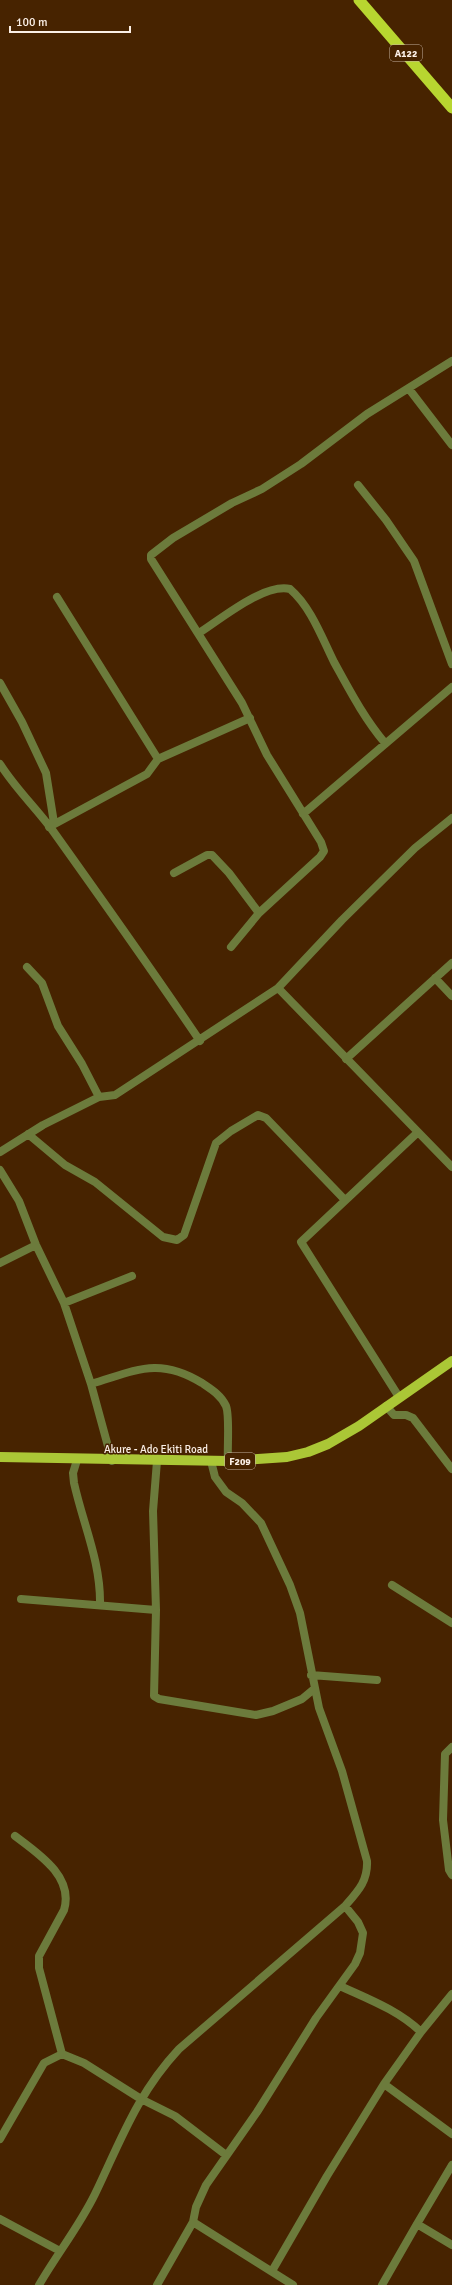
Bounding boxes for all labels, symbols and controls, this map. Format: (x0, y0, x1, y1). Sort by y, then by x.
scale bar (10, 8, 130, 34)
text: 100 m (16, 15, 48, 30)
road number: A122 (390, 45, 422, 61)
street label: Akure - Ado Ekiti Road (104, 1443, 208, 1456)
road number: F209 (225, 1453, 255, 1469)

